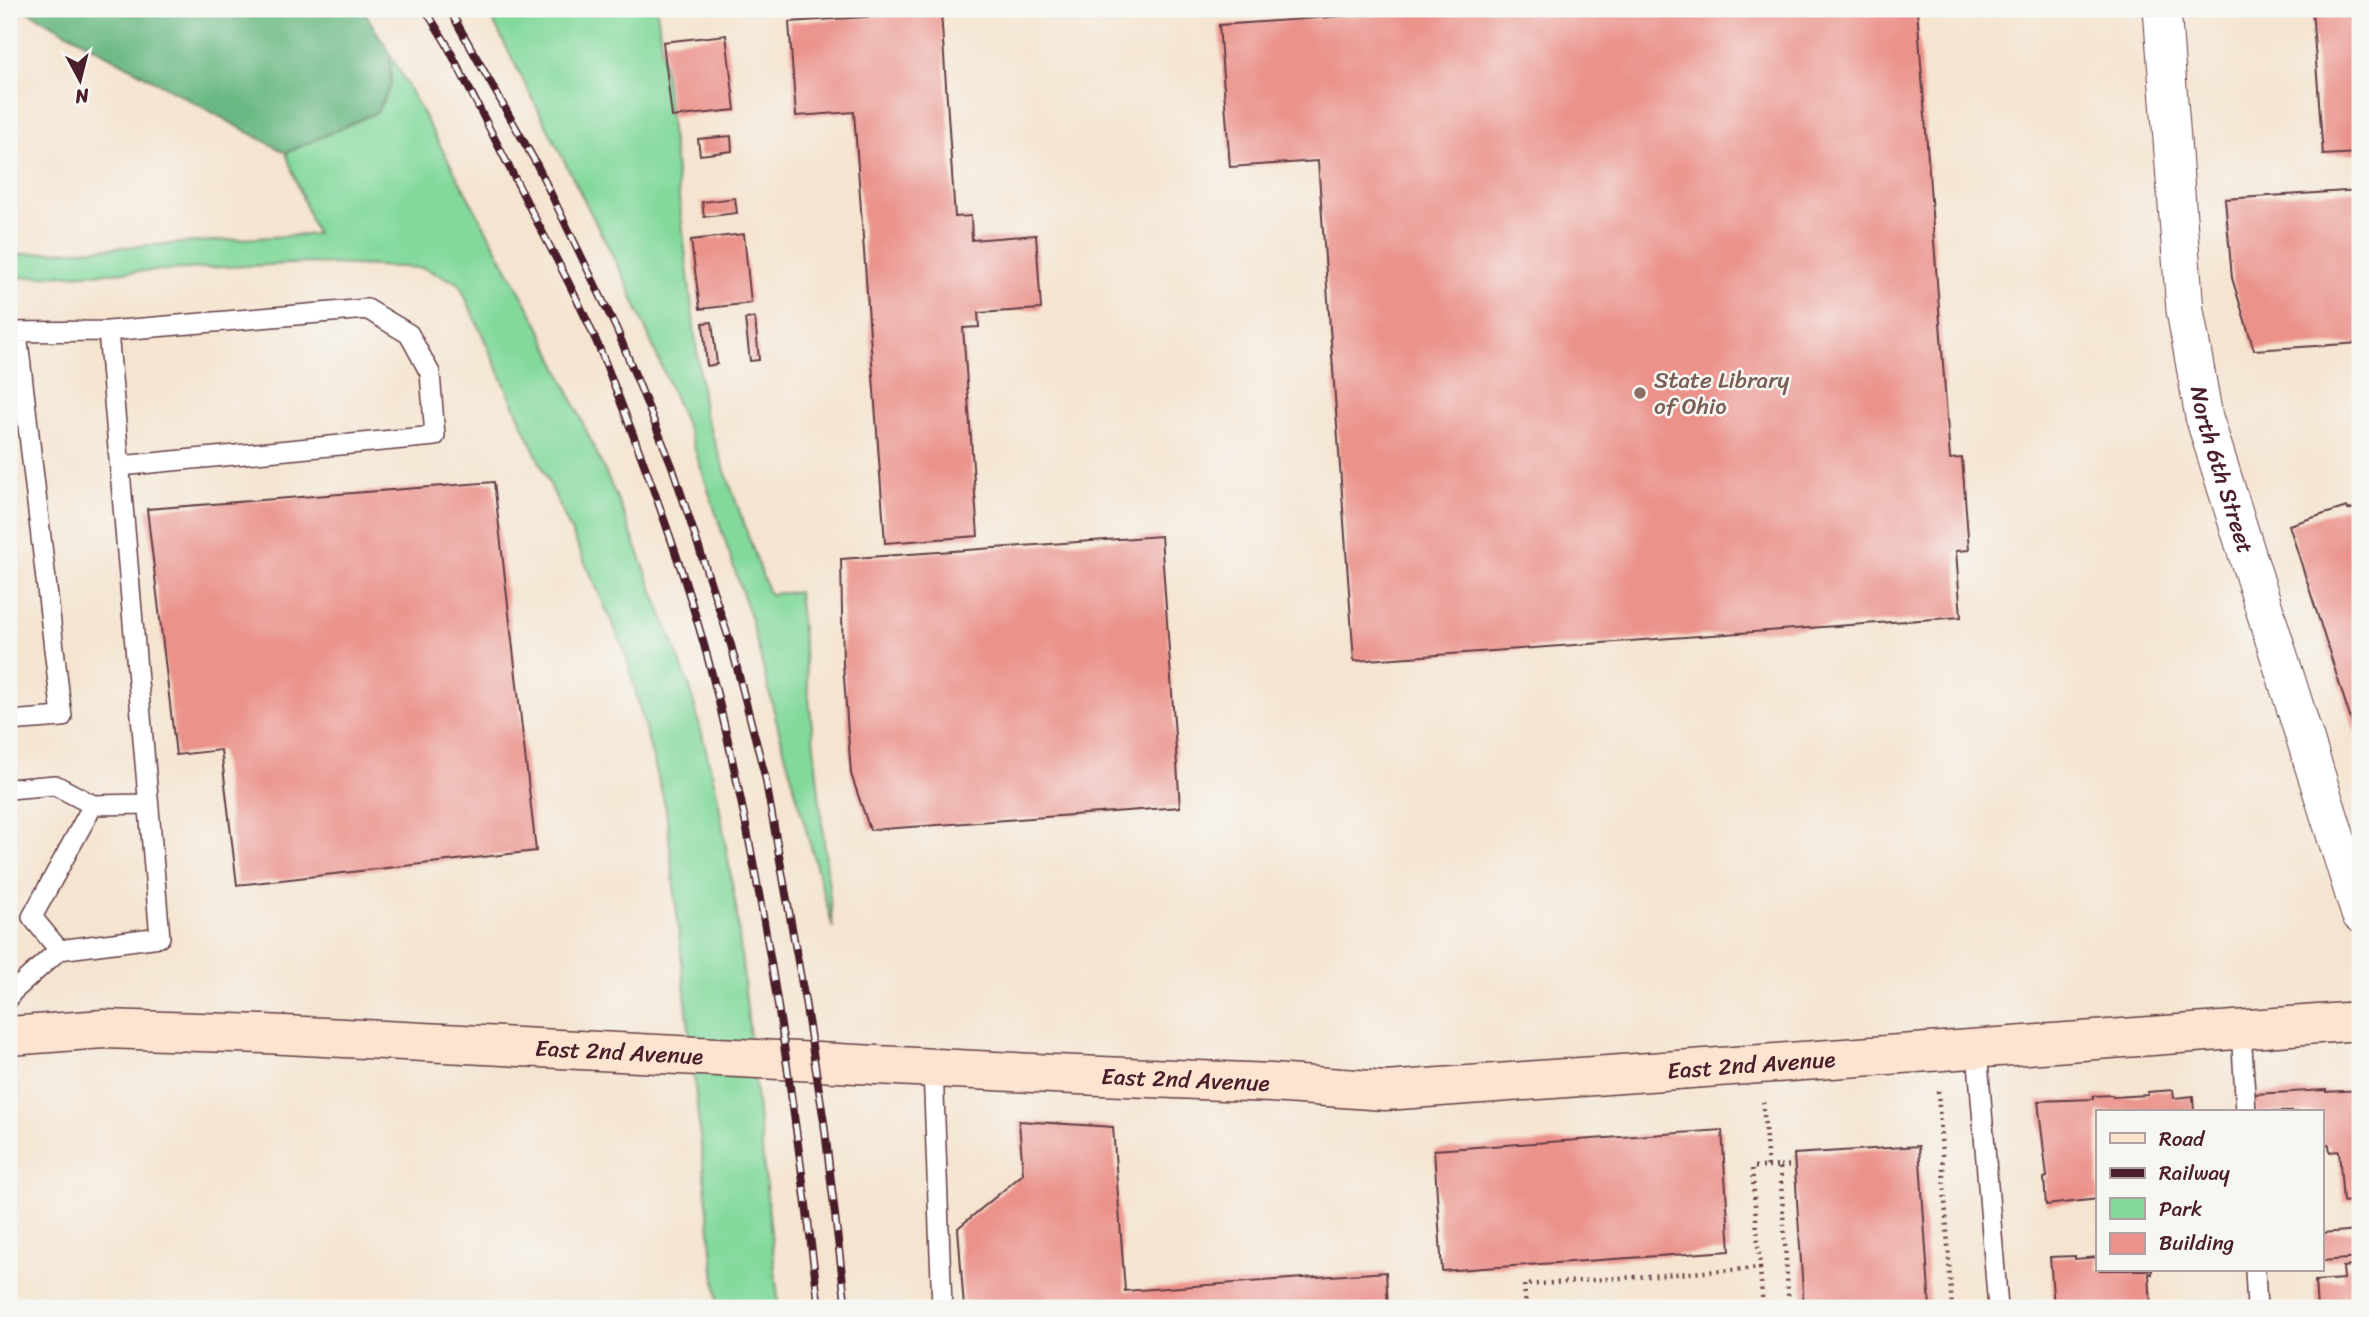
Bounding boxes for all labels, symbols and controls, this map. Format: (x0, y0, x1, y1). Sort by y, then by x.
north arrow (46, 46, 116, 116)
text: N (73, 79, 92, 114)
place label: State Library of Ohio (1654, 360, 1790, 427)
street label: North 6th Street (2178, 383, 2266, 559)
marker: State Library of Ohio (1632, 385, 1648, 401)
street label: East 2nd Avenue (534, 1027, 704, 1077)
street label: East 2nd Avenue (1666, 1038, 1837, 1091)
street label: East 2nd Avenue (1101, 1056, 1271, 1103)
legend (2096, 1110, 2324, 1272)
text: Road (2159, 1120, 2206, 1158)
text: Railway (2159, 1154, 2230, 1192)
text: Park (2159, 1190, 2202, 1228)
text: Building (2159, 1224, 2235, 1262)

